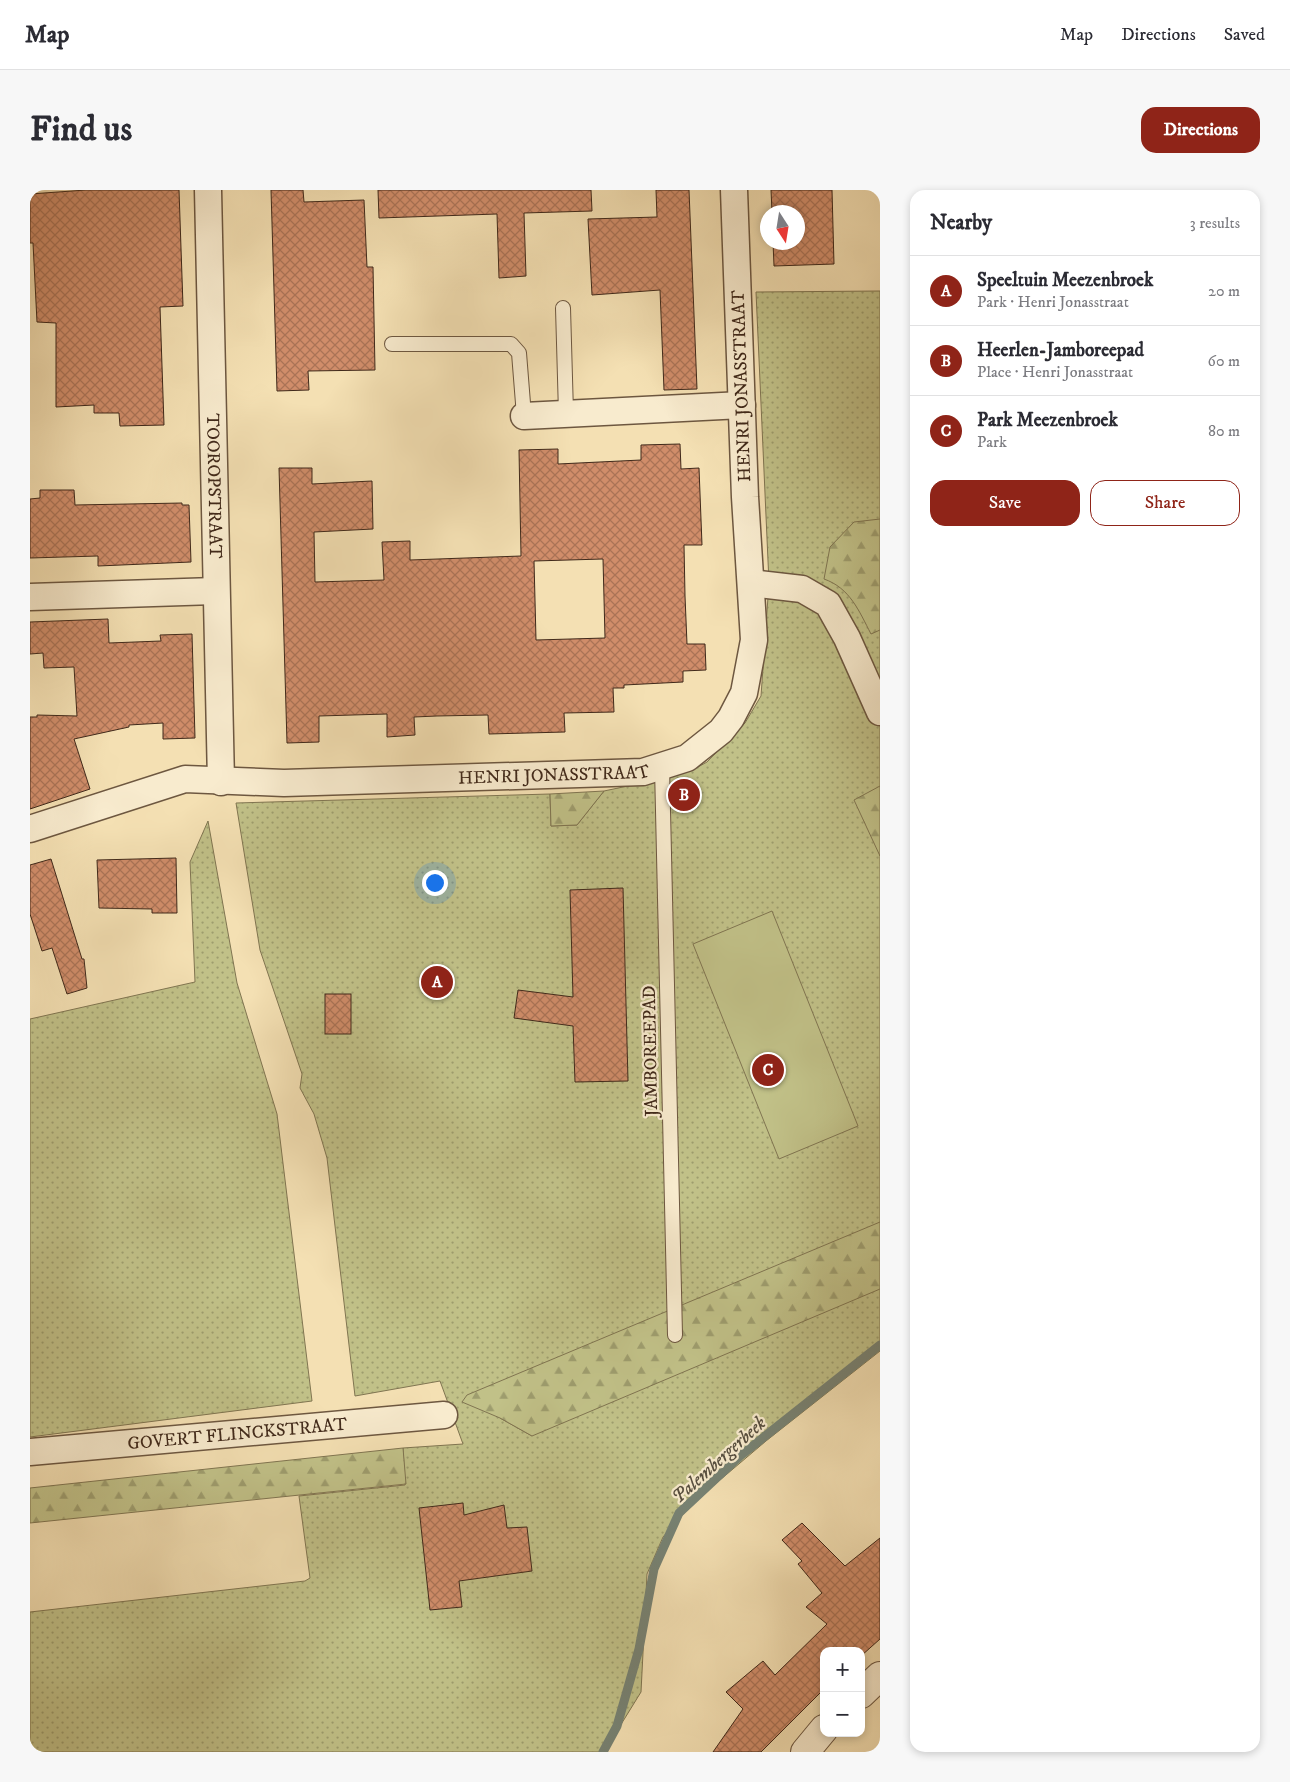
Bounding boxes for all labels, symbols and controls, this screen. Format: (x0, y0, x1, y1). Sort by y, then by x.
text: Map (25, 20, 69, 50)
text: Map (1060, 24, 1093, 46)
text: Directions (1121, 24, 1196, 46)
text: Saved (1224, 24, 1265, 46)
button: Directions (1141, 107, 1260, 153)
text: Find us (30, 108, 132, 152)
north arrow (760, 205, 805, 250)
text: Nearby (930, 210, 992, 236)
text: 3 results (1190, 213, 1240, 233)
text: Speeltuin Meezenbroek (977, 269, 1153, 292)
text: A (941, 281, 951, 301)
text: 20 m (1208, 281, 1240, 301)
street label: HENRI JONASSTRAAT (728, 289, 756, 482)
text: Park · Henri Jonasstraat (977, 292, 1129, 312)
text: Heerlen-Jamboreepad (977, 339, 1144, 362)
text: B (941, 351, 951, 371)
text: 60 m (1208, 351, 1240, 371)
text: Place · Henri Jonasstraat (977, 362, 1133, 382)
text: Park Meezenbroek (977, 409, 1118, 432)
street label: TOOROPSTRAAT (201, 413, 226, 559)
text: C (941, 421, 951, 441)
text: 80 m (1208, 421, 1240, 441)
text: Park (977, 432, 1007, 452)
button: Save (930, 480, 1080, 526)
button: Share (1090, 480, 1240, 526)
street label: HENRI JONASSTRAAT (458, 760, 654, 790)
pin: B (668, 776, 700, 814)
your location (422, 870, 448, 896)
pin: A (421, 963, 453, 1001)
street label: JAMBOREEPAD (639, 985, 663, 1119)
pin: C (752, 1051, 784, 1089)
water label: Palembergerbeek (667, 1412, 771, 1508)
street label: GOVERT FLINCKSTRAAT (126, 1414, 348, 1455)
map controls (820, 1647, 865, 1737)
button: + (820, 1647, 865, 1692)
button: − (820, 1692, 865, 1737)

